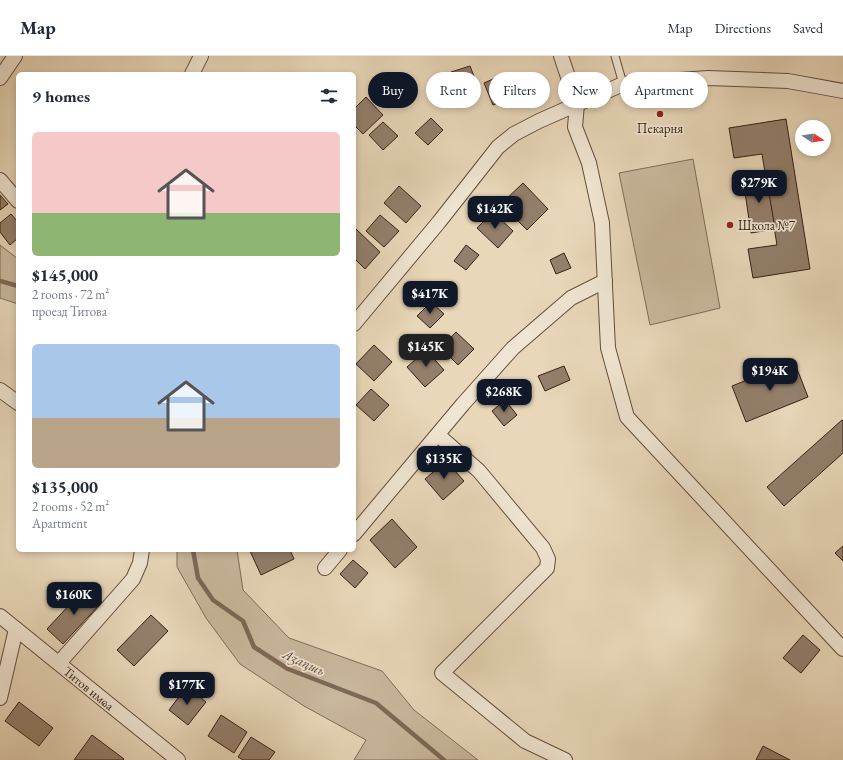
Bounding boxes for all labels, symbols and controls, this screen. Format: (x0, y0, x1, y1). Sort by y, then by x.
text: Map (20, 15, 56, 40)
text: Map (667, 19, 693, 37)
text: Directions (715, 19, 771, 37)
text: Saved (793, 19, 823, 37)
chip: Buy (368, 72, 418, 108)
chip: Rent (426, 72, 481, 108)
chip: Filters (489, 72, 550, 108)
chip: New (558, 72, 612, 108)
chip: Apartment (620, 72, 708, 108)
text: 9 homes (32, 85, 90, 107)
icon: filters (318, 85, 340, 107)
marker: Пекарня (655, 109, 665, 119)
place label: Пекарня (637, 120, 683, 137)
north arrow (795, 120, 831, 156)
map controls (795, 120, 831, 156)
icon: home (150, 158, 222, 230)
pin: $279K (731, 170, 787, 204)
text: $279K (741, 174, 777, 191)
pin: $142K (467, 196, 523, 230)
text: $142K (477, 200, 513, 217)
place label: Школа №7 (738, 217, 796, 234)
marker: Школа №7 (725, 220, 735, 230)
text: $145,000 (32, 264, 98, 286)
pin: $417K (402, 281, 458, 315)
text: $417K (412, 285, 448, 302)
text: 2 rooms · 72 m² (32, 286, 109, 303)
text: проезд Титова (32, 303, 107, 320)
pin: $145K (398, 334, 454, 368)
text: $145K (408, 338, 444, 355)
pin: $194K (742, 358, 798, 392)
text: $194K (752, 362, 788, 379)
icon: home (150, 370, 222, 442)
pin: $268K (476, 379, 532, 413)
text: $268K (486, 383, 522, 400)
pin: $135K (416, 446, 472, 480)
text: $135K (426, 450, 462, 467)
text: $135,000 (32, 476, 98, 498)
text: 2 rooms · 52 m² (32, 498, 109, 515)
text: Apartment (32, 515, 87, 532)
pin: $160K (46, 582, 102, 616)
text: $160K (56, 586, 92, 603)
water label: Аӡаԥшь (279, 644, 328, 680)
street label: Титов имҩа (60, 663, 118, 715)
pin: $177K (159, 672, 215, 706)
text: $177K (169, 676, 205, 693)

